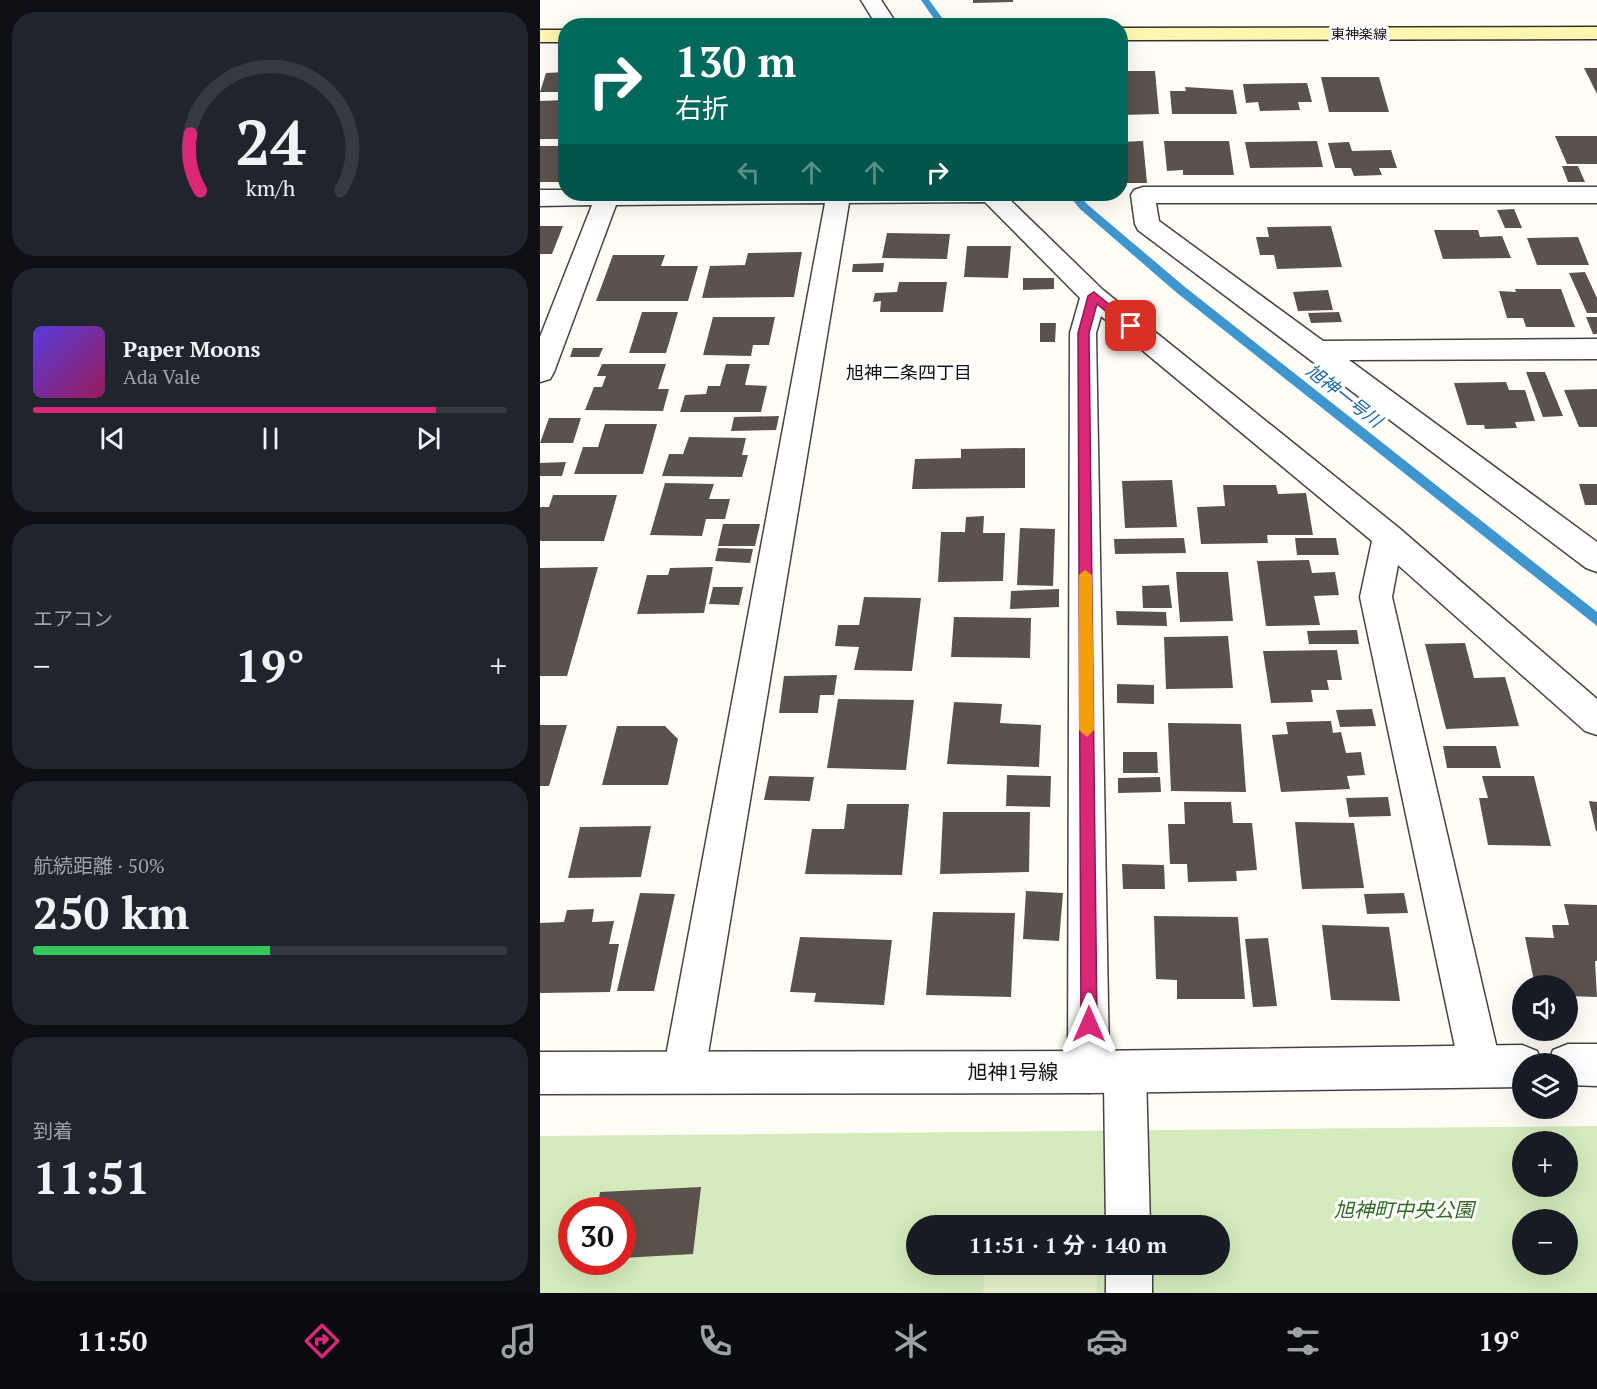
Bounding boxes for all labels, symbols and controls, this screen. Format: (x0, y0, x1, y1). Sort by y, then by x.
street label: 東神楽線 (1331, 24, 1387, 43)
text: 130 m (675, 33, 796, 89)
icon: right (576, 42, 654, 120)
text: 右折 (675, 90, 729, 126)
text: 24 (235, 100, 305, 183)
icon: left (732, 156, 765, 189)
icon: ahead (795, 156, 828, 189)
icon: ahead (858, 156, 891, 189)
icon: right (921, 156, 954, 189)
text: km/h (245, 174, 295, 202)
pin (1105, 300, 1156, 351)
icon: arrive (1114, 309, 1147, 342)
text: Paper Moons (123, 334, 261, 363)
water label: 旭神一号川 (1302, 358, 1389, 434)
district label: 旭神二条四丁目 (846, 360, 972, 384)
text: Ada Vale (123, 363, 200, 390)
icon: previous (96, 422, 129, 455)
icon: pause (254, 422, 287, 455)
icon: next (412, 422, 445, 455)
text: エアコン (33, 605, 113, 632)
text: 19° (235, 635, 305, 695)
text: − (33, 644, 51, 687)
text: + (489, 644, 507, 687)
text: 航続距離 · 50% (33, 852, 165, 879)
text: 250 km (33, 882, 189, 942)
map controls (1512, 975, 1578, 1275)
button: sound (1512, 975, 1578, 1041)
position arrow (1057, 992, 1121, 1056)
button: layers (1512, 1053, 1578, 1119)
street label: 旭神1号線 (968, 1058, 1058, 1085)
text: 到着 (33, 1117, 73, 1144)
button: + (1512, 1131, 1578, 1197)
text: 11:51 (33, 1147, 150, 1207)
park label: 旭神町中央公園 (1334, 1196, 1477, 1223)
speed limit sign: 30 (558, 1197, 636, 1275)
button: − (1512, 1209, 1578, 1275)
text: 11:51 · 1 分 · 140 m (969, 1230, 1167, 1259)
icon: directions (301, 1320, 343, 1362)
icon: music (498, 1320, 540, 1362)
icon: phone (694, 1320, 736, 1362)
icon: climate (890, 1320, 932, 1362)
icon: car (1086, 1320, 1128, 1362)
icon: filters (1282, 1320, 1324, 1362)
text: 11:50 (77, 1323, 147, 1359)
text: 19° (1478, 1323, 1520, 1359)

